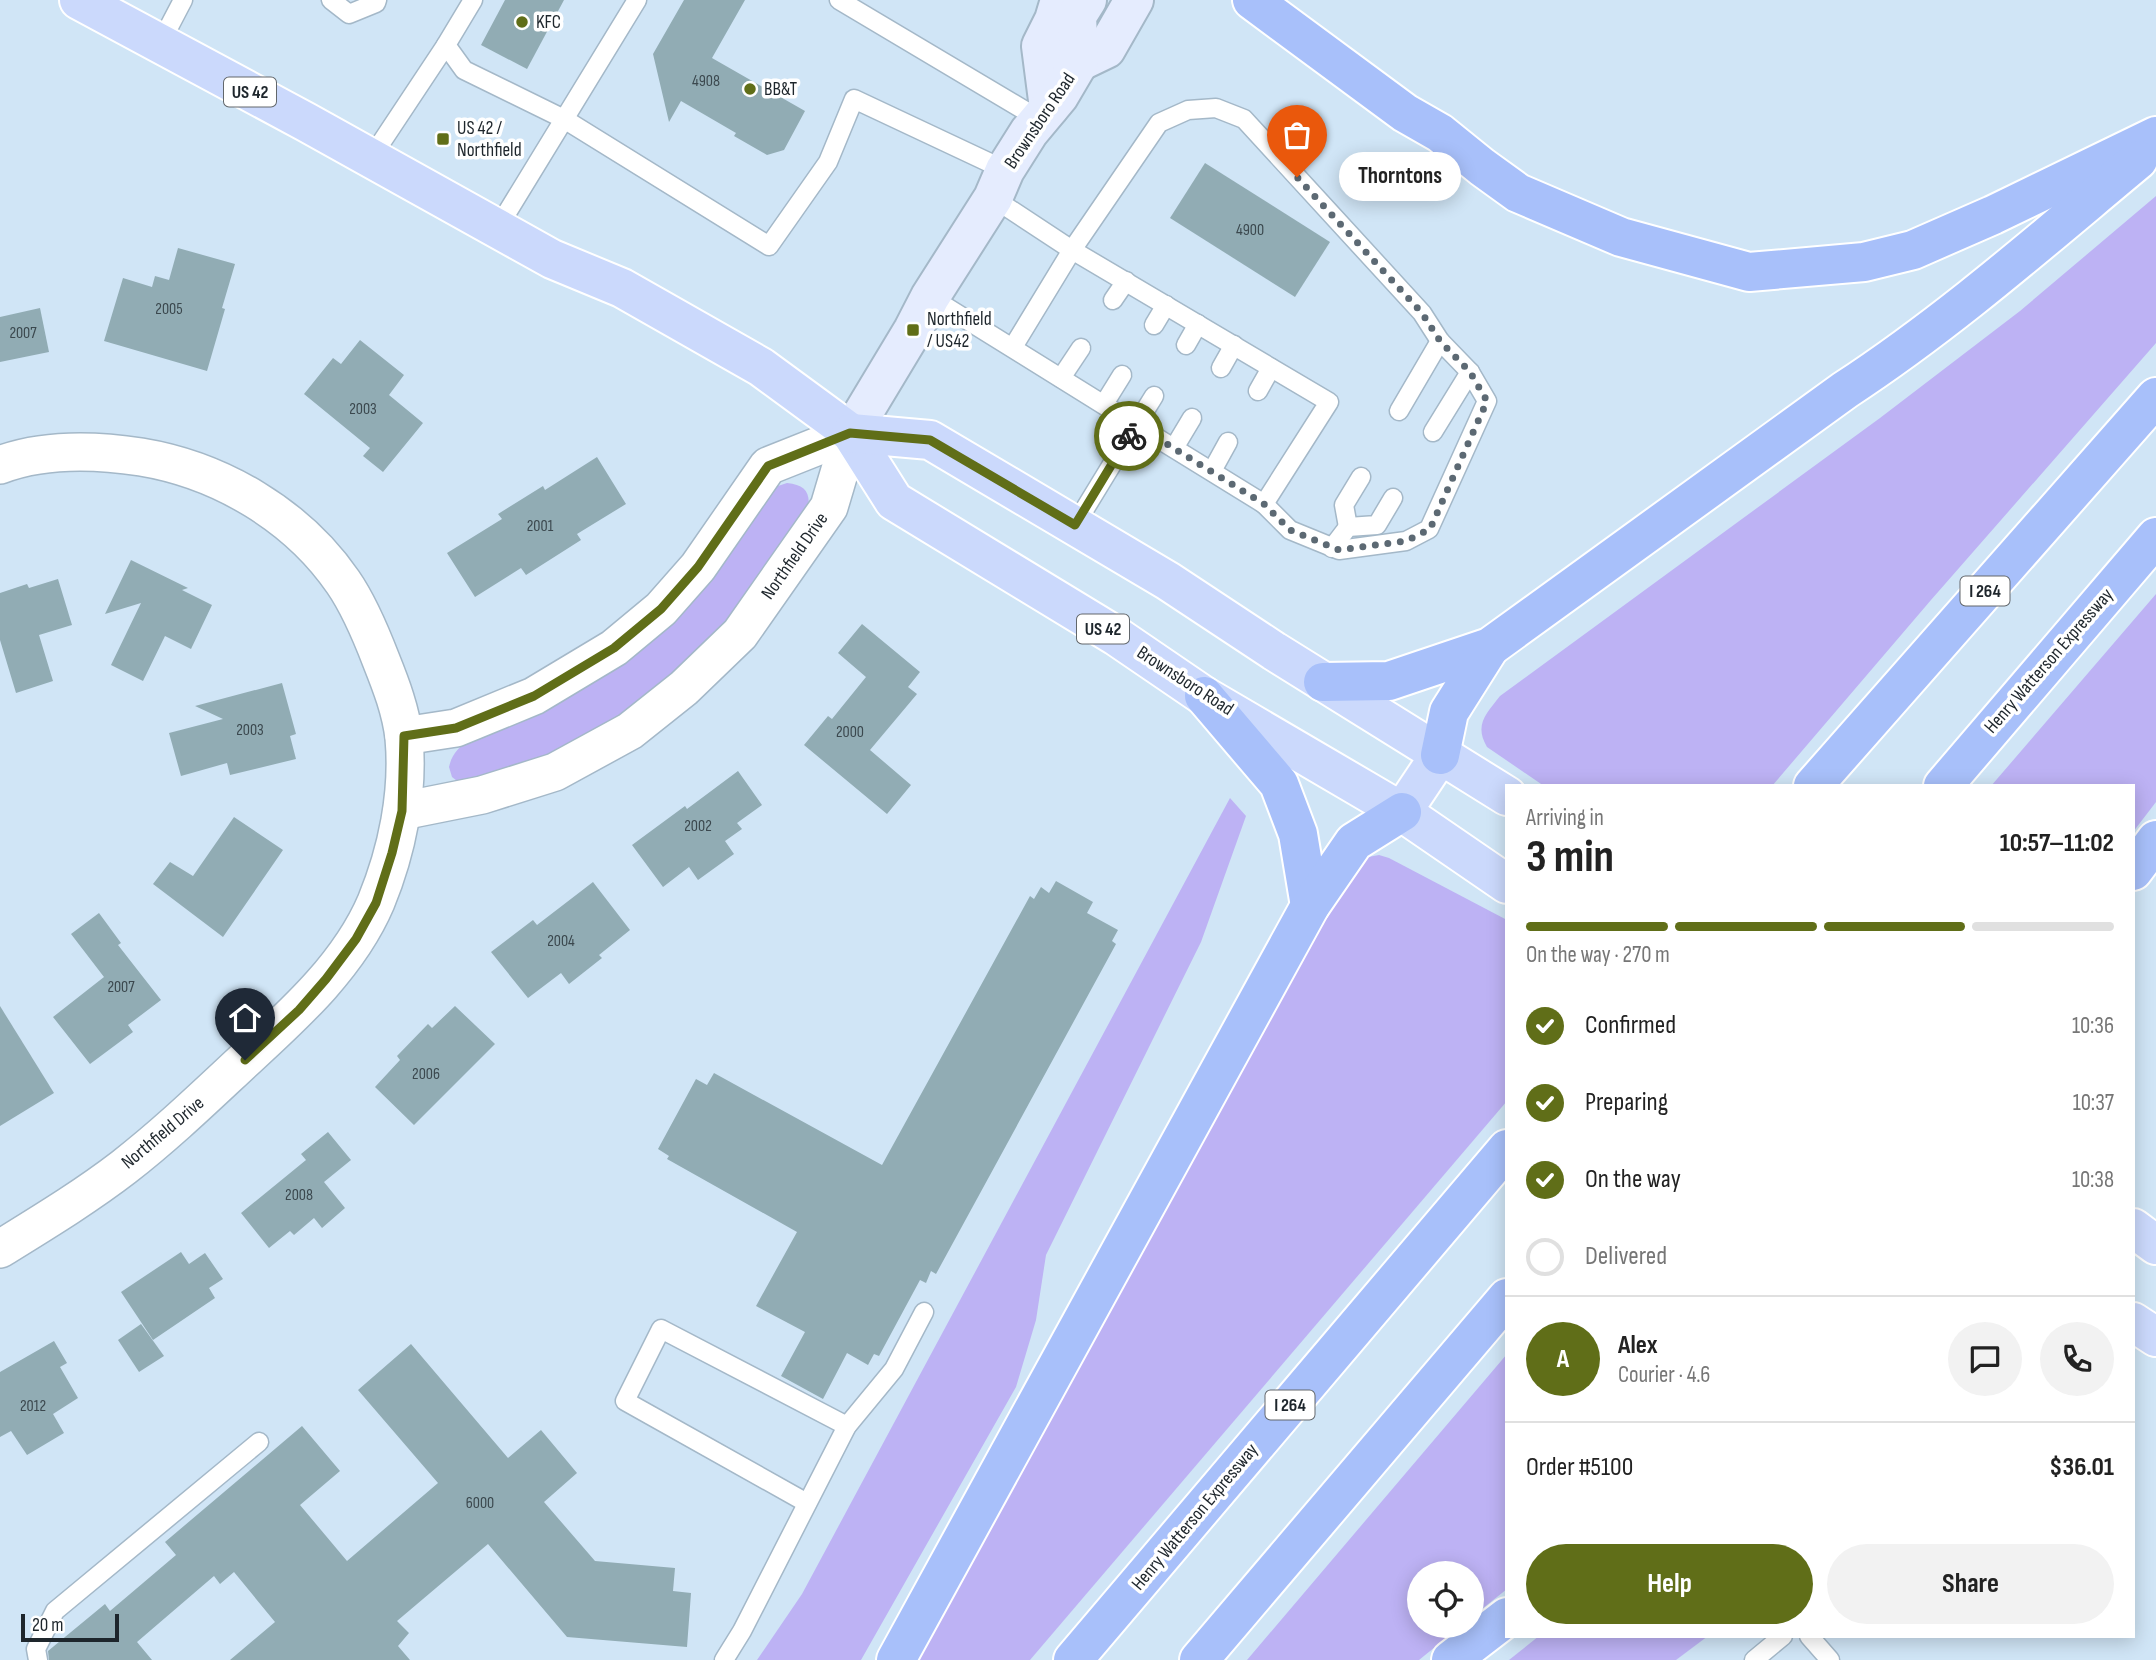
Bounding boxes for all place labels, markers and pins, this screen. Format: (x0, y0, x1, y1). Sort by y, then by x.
place label: KFC (536, 11, 561, 34)
marker: KFC (514, 14, 530, 30)
place label: BB&T (764, 78, 798, 101)
marker: BB&T (742, 81, 758, 97)
pin (1267, 105, 1327, 177)
place label: US 42 / Northfield (457, 117, 522, 162)
marker: US 42 / Northfield (435, 131, 451, 147)
callout: Thorntons (1339, 152, 1462, 202)
place label: Northfield / US42 (927, 308, 992, 353)
marker: Northfield / US42 (905, 322, 921, 338)
pin (215, 988, 275, 1060)

